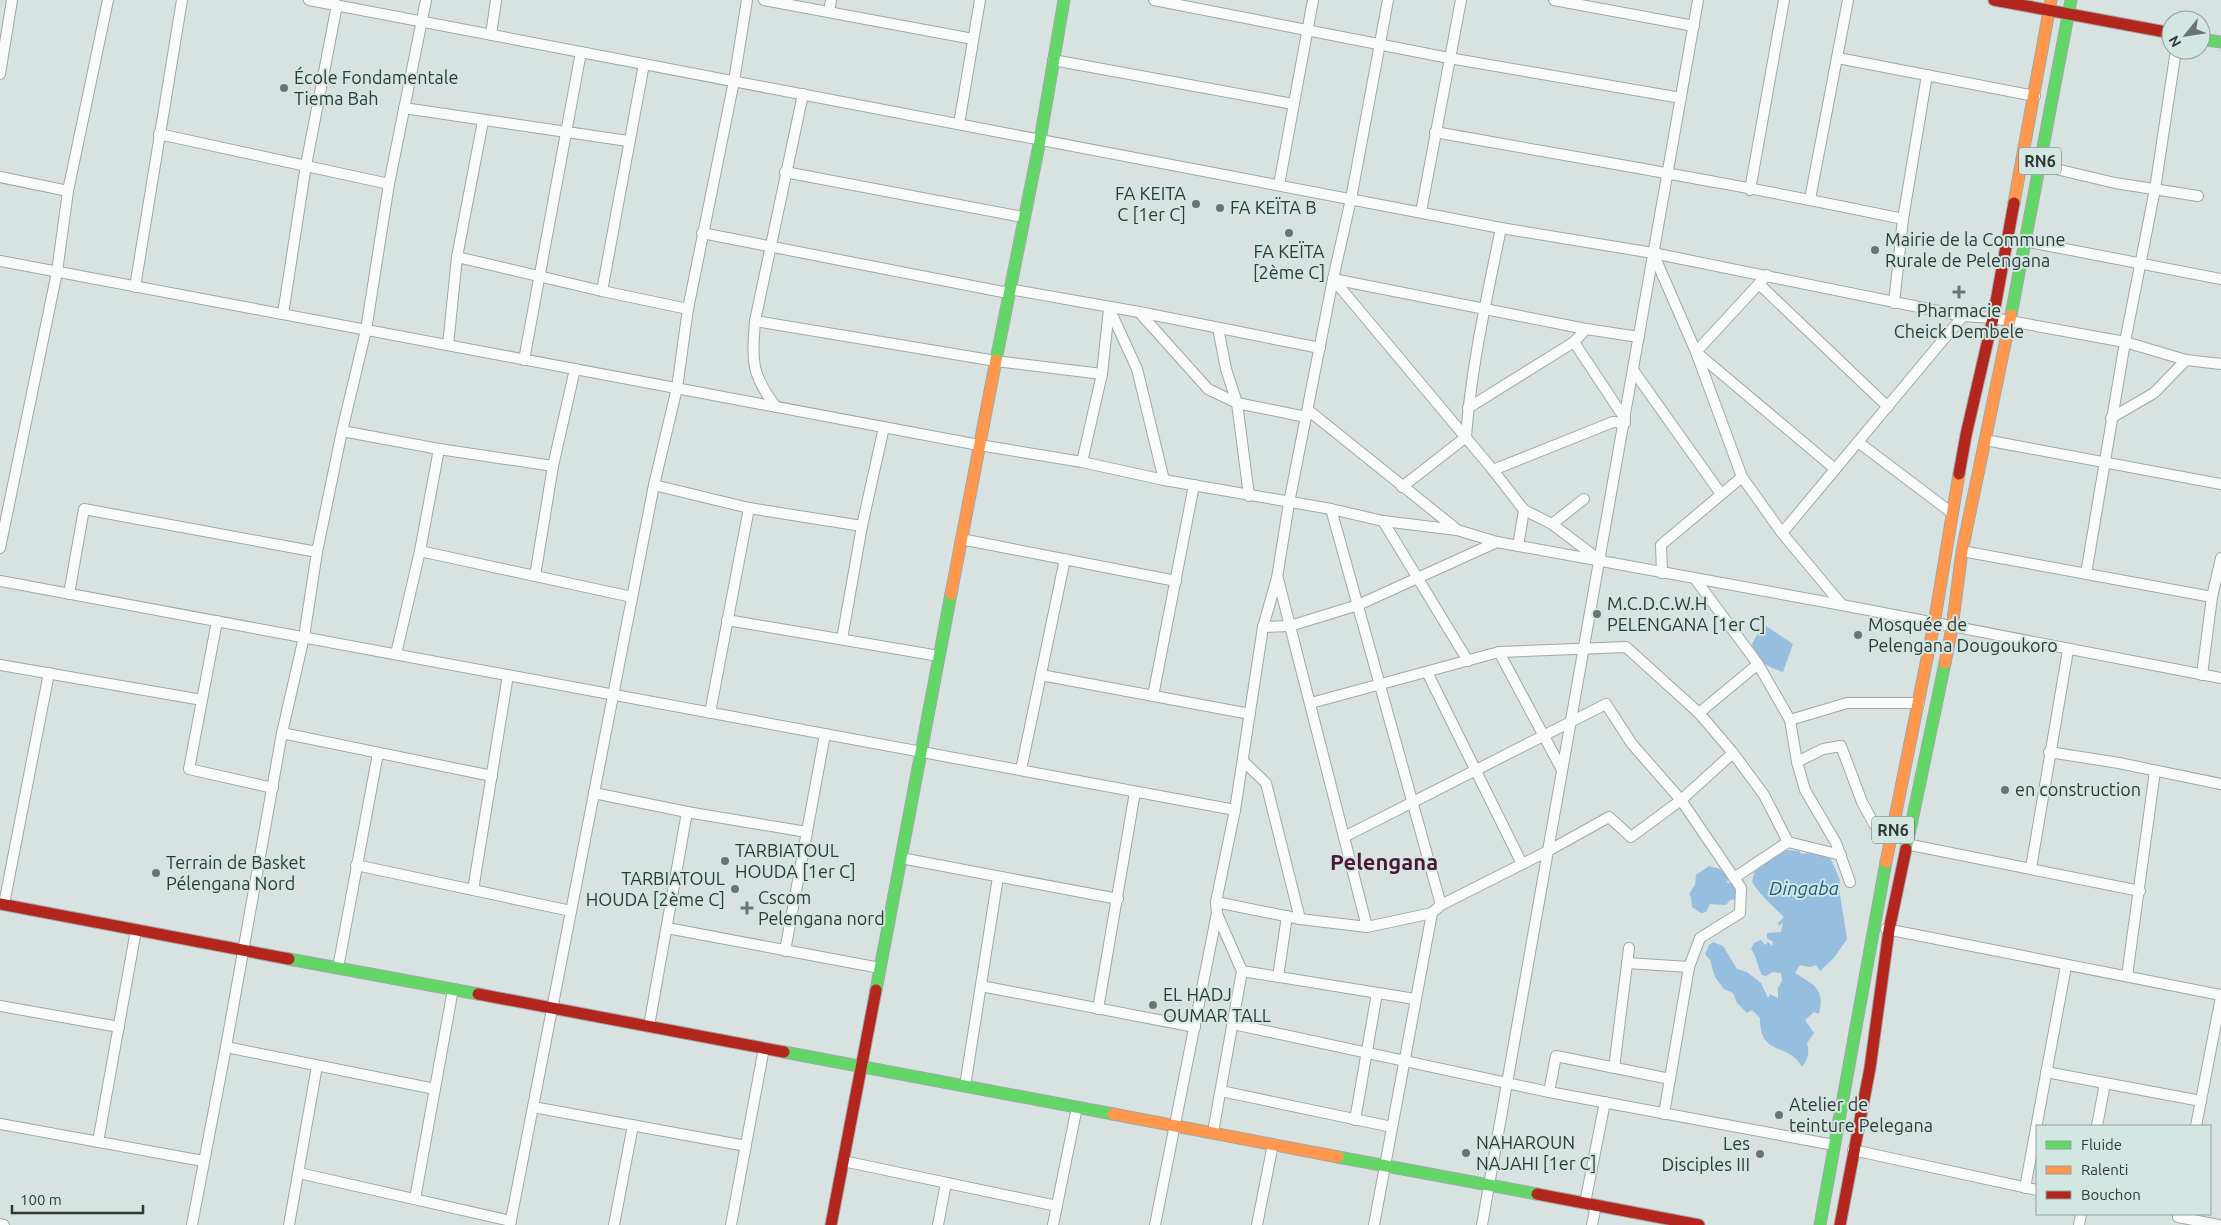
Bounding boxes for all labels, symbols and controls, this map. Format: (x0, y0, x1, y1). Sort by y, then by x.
north arrow (2161, 10, 2211, 60)
text: N (2165, 33, 2184, 50)
place label: École Fondamentale Tiema Bah (294, 66, 458, 108)
marker: École Fondamentale Tiema Bah (278, 82, 290, 94)
road number: RN6 (2019, 148, 2061, 175)
place label: FA KEITA C [1er C] (1115, 183, 1186, 224)
place label: FA KEÏTA B (1230, 197, 1317, 217)
marker: FA KEITA C [1er C] (1190, 198, 1202, 210)
marker: FA KEÏTA B (1214, 202, 1226, 214)
marker: FA KEÏTA [2ème C] (1283, 227, 1295, 239)
place label: Mairie de la Commune Rurale de Pelengana (1885, 229, 2065, 270)
place label: FA KEÏTA [2ème C] (1253, 241, 1325, 282)
marker: Mairie de la Commune Rurale de Pelengana (1869, 244, 1881, 256)
marker: Pharmacie Cheick Dembele (1953, 286, 1965, 298)
place label: Pharmacie Cheick Dembele (1894, 300, 2024, 341)
place label: M.C.D.C.W.H PELENGANA [1er C] (1607, 593, 1766, 634)
marker: M.C.D.C.W.H PELENGANA [1er C] (1591, 608, 1603, 620)
place label: Mosquée de Pelengana Dougoukoro (1868, 614, 2058, 655)
marker: Mosquée de Pelengana Dougoukoro (1852, 629, 1864, 641)
place label: en construction (2015, 779, 2141, 799)
marker: en construction (1999, 784, 2011, 796)
road number: RN6 (1872, 816, 1914, 844)
place label: TARBIATOUL HOUDA [1er C] (735, 840, 856, 881)
district label: Pelengana (1330, 849, 1438, 874)
place label: Terrain de Basket Pélengana Nord (166, 852, 306, 893)
marker: TARBIATOUL HOUDA [1er C] (719, 855, 731, 867)
marker: Terrain de Basket Pélengana Nord (150, 867, 162, 879)
place label: TARBIATOUL HOUDA [2ème C] (586, 868, 725, 909)
water label: Dingaba (1769, 877, 1839, 899)
marker: TARBIATOUL HOUDA [2ème C] (729, 883, 741, 895)
place label: Cscom Pelengana nord (758, 887, 885, 928)
marker: Cscom Pelengana nord (740, 901, 754, 915)
place label: EL HADJ OUMAR TALL (1163, 984, 1271, 1025)
marker: EL HADJ OUMAR TALL (1147, 999, 1159, 1011)
place label: Atelier de teinture Pelegana (1789, 1094, 1933, 1135)
marker: Atelier de teinture Pelegana (1773, 1109, 1785, 1121)
legend (2036, 1125, 2211, 1215)
place label: NAHAROUN NAJAHI [1er C] (1476, 1132, 1596, 1173)
place label: Les Disciples III (1661, 1133, 1750, 1174)
text: Fluide (2081, 1136, 2122, 1153)
marker: NAHAROUN NAJAHI [1er C] (1460, 1147, 1472, 1159)
marker: Les Disciples III (1754, 1148, 1766, 1160)
text: Ralenti (2081, 1161, 2128, 1178)
scale bar (12, 1182, 144, 1214)
text: Bouchon (2081, 1186, 2141, 1203)
text: 100 m (20, 1191, 62, 1208)

